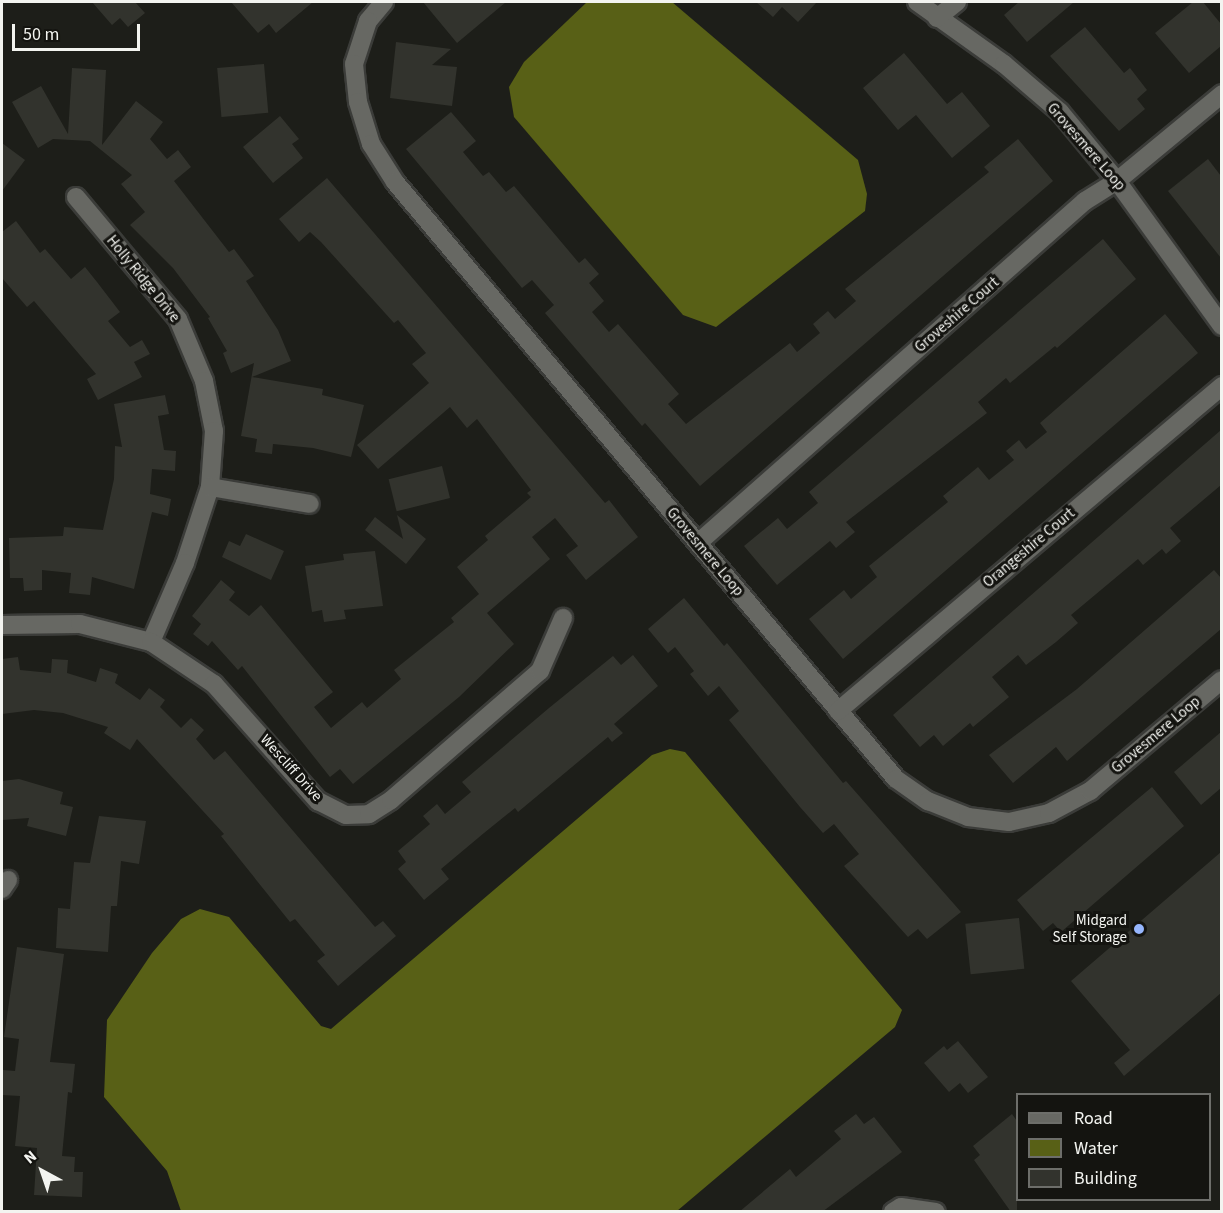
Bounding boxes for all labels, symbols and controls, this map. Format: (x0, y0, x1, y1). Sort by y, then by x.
scale bar (15, 12, 142, 50)
text: 50 m (23, 22, 59, 47)
street label: Grovesmere Loop (1043, 100, 1129, 194)
street label: Holly Ridge Drive (103, 232, 183, 326)
street label: Groveshire Court (911, 274, 1003, 356)
street label: Grovesmere Loop (663, 504, 747, 600)
street label: Orangeshire Court (980, 504, 1078, 592)
street label: Grovesmere Loop (1108, 693, 1204, 777)
street label: Wescliff Drive (256, 731, 326, 805)
place label: Midgard Self Storage (1052, 911, 1127, 946)
marker: Midgard Self Storage (1132, 922, 1146, 936)
legend (1016, 1093, 1211, 1201)
text: Road (1074, 1106, 1113, 1131)
text: Water (1074, 1136, 1118, 1161)
north arrow (12, 1141, 72, 1201)
text: N (19, 1145, 42, 1169)
text: Building (1074, 1166, 1137, 1191)

